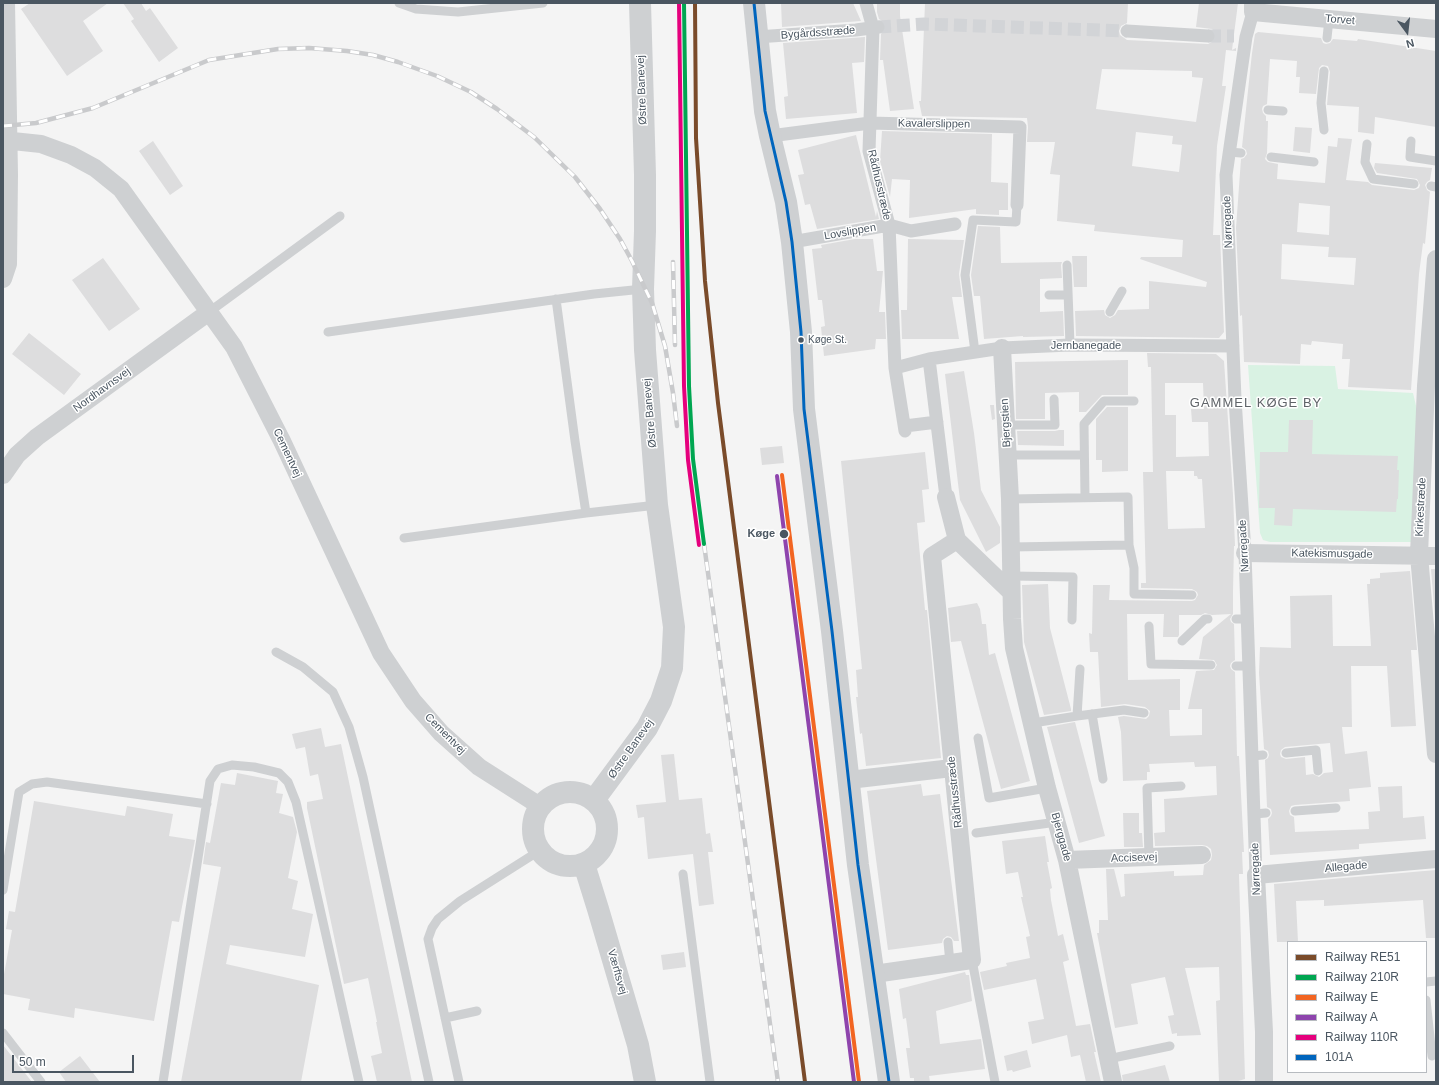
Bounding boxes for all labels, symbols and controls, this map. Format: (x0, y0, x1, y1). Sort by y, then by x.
street label: Torvet (1325, 12, 1355, 28)
north arrow (1387, 12, 1427, 52)
street label: Bygårdsstræde (780, 24, 856, 42)
text: N (1405, 37, 1416, 50)
street label: Østre Banevej (634, 55, 650, 125)
street label: Kavalerslippen (898, 117, 970, 131)
street label: Rådhusstræde (864, 148, 894, 222)
street label: Nørregade (1220, 195, 1236, 249)
street label: Lovslippen (823, 221, 877, 243)
place label: Køge St. (808, 334, 847, 346)
marker: Køge St. (796, 335, 806, 345)
street label: Jernbanegade (1051, 339, 1121, 353)
street label: Nordhavnsvej (71, 365, 133, 415)
street label: Østre Banevej (640, 378, 660, 448)
district label: GAMMEL KØGE BY (1190, 395, 1322, 411)
street label: Bjergstien (998, 398, 1014, 448)
street label: Cementvej (270, 426, 304, 480)
street label: Kirkestræde (1413, 477, 1429, 537)
street label: Nørregade (1236, 519, 1252, 573)
place label: Køge (748, 527, 775, 541)
marker: Køge (778, 528, 790, 540)
street label: Katekismusgade (1291, 547, 1373, 561)
street label: Cementvej (422, 711, 468, 757)
street label: Østre Banevej (606, 717, 656, 781)
street label: Rådhusstræde (945, 755, 965, 829)
street label: Bjerggade (1048, 811, 1074, 863)
street label: Nørregade (1248, 842, 1264, 896)
street label: Accisevej (1111, 851, 1157, 865)
street label: Allegade (1324, 859, 1368, 875)
legend (1287, 941, 1427, 1073)
street label: Værftsvej (604, 948, 630, 996)
text: Railway RE51 (1325, 950, 1400, 964)
text: Railway 210R (1325, 970, 1399, 984)
text: Railway E (1325, 990, 1378, 1004)
text: Railway A (1325, 1010, 1378, 1024)
text: Railway 110R (1325, 1030, 1398, 1044)
scale bar (14, 1047, 136, 1073)
text: 101A (1325, 1050, 1353, 1064)
text: 50 m (19, 1055, 46, 1069)

